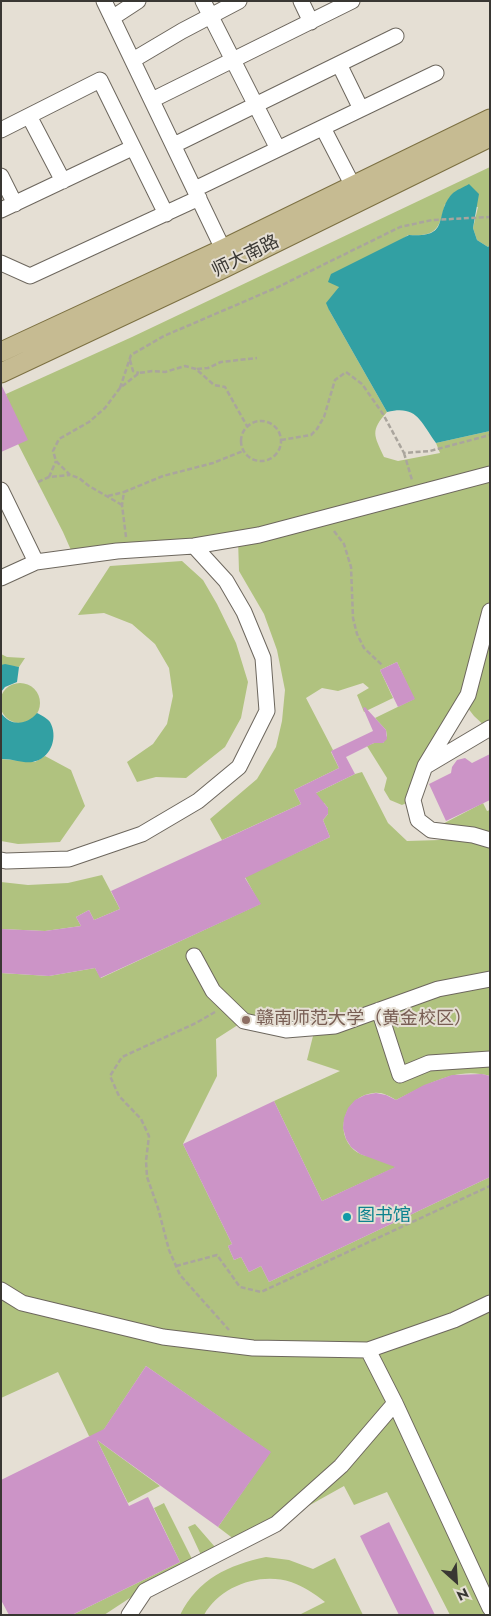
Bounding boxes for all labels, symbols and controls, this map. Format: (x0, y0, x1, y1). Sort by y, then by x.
street label: 师大南路 (209, 232, 283, 282)
place label: 赣南师范大学（黄金校区） (256, 1009, 472, 1031)
marker: 赣南师范大学（黄金校区） (240, 1014, 252, 1026)
place label: 图书馆 (357, 1206, 411, 1228)
marker: 图书馆 (341, 1211, 353, 1223)
north arrow (431, 1556, 481, 1606)
text: N (453, 1583, 472, 1606)

